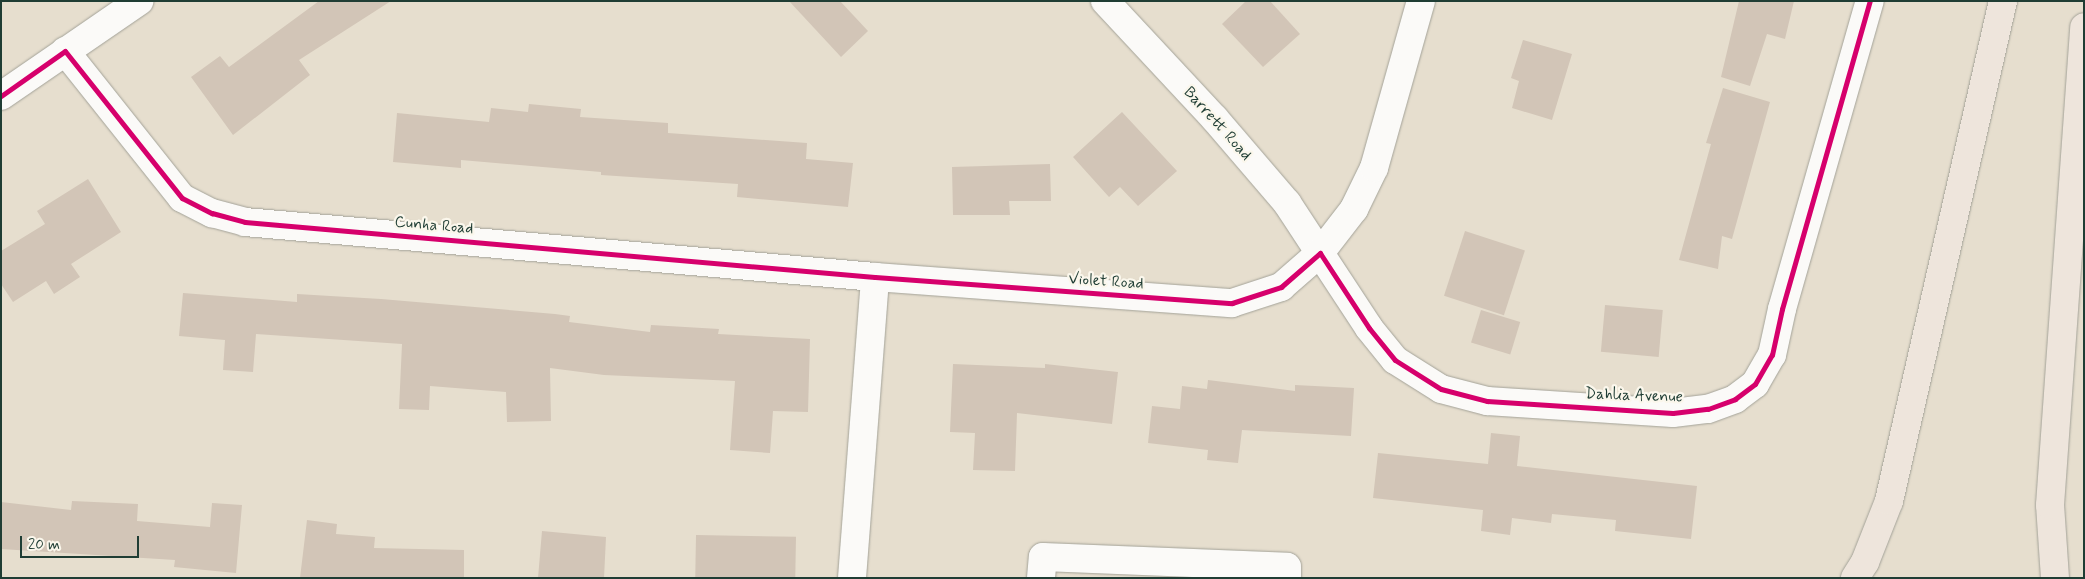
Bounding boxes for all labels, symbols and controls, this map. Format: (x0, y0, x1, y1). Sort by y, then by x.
street label: Barrett Road (1179, 83, 1255, 165)
street label: Cunha Road (394, 213, 474, 239)
street label: Violet Road (1068, 270, 1144, 294)
street label: Dahlia Avenue (1584, 385, 1684, 407)
scale bar (22, 526, 141, 558)
text: 20 m (28, 535, 60, 555)

